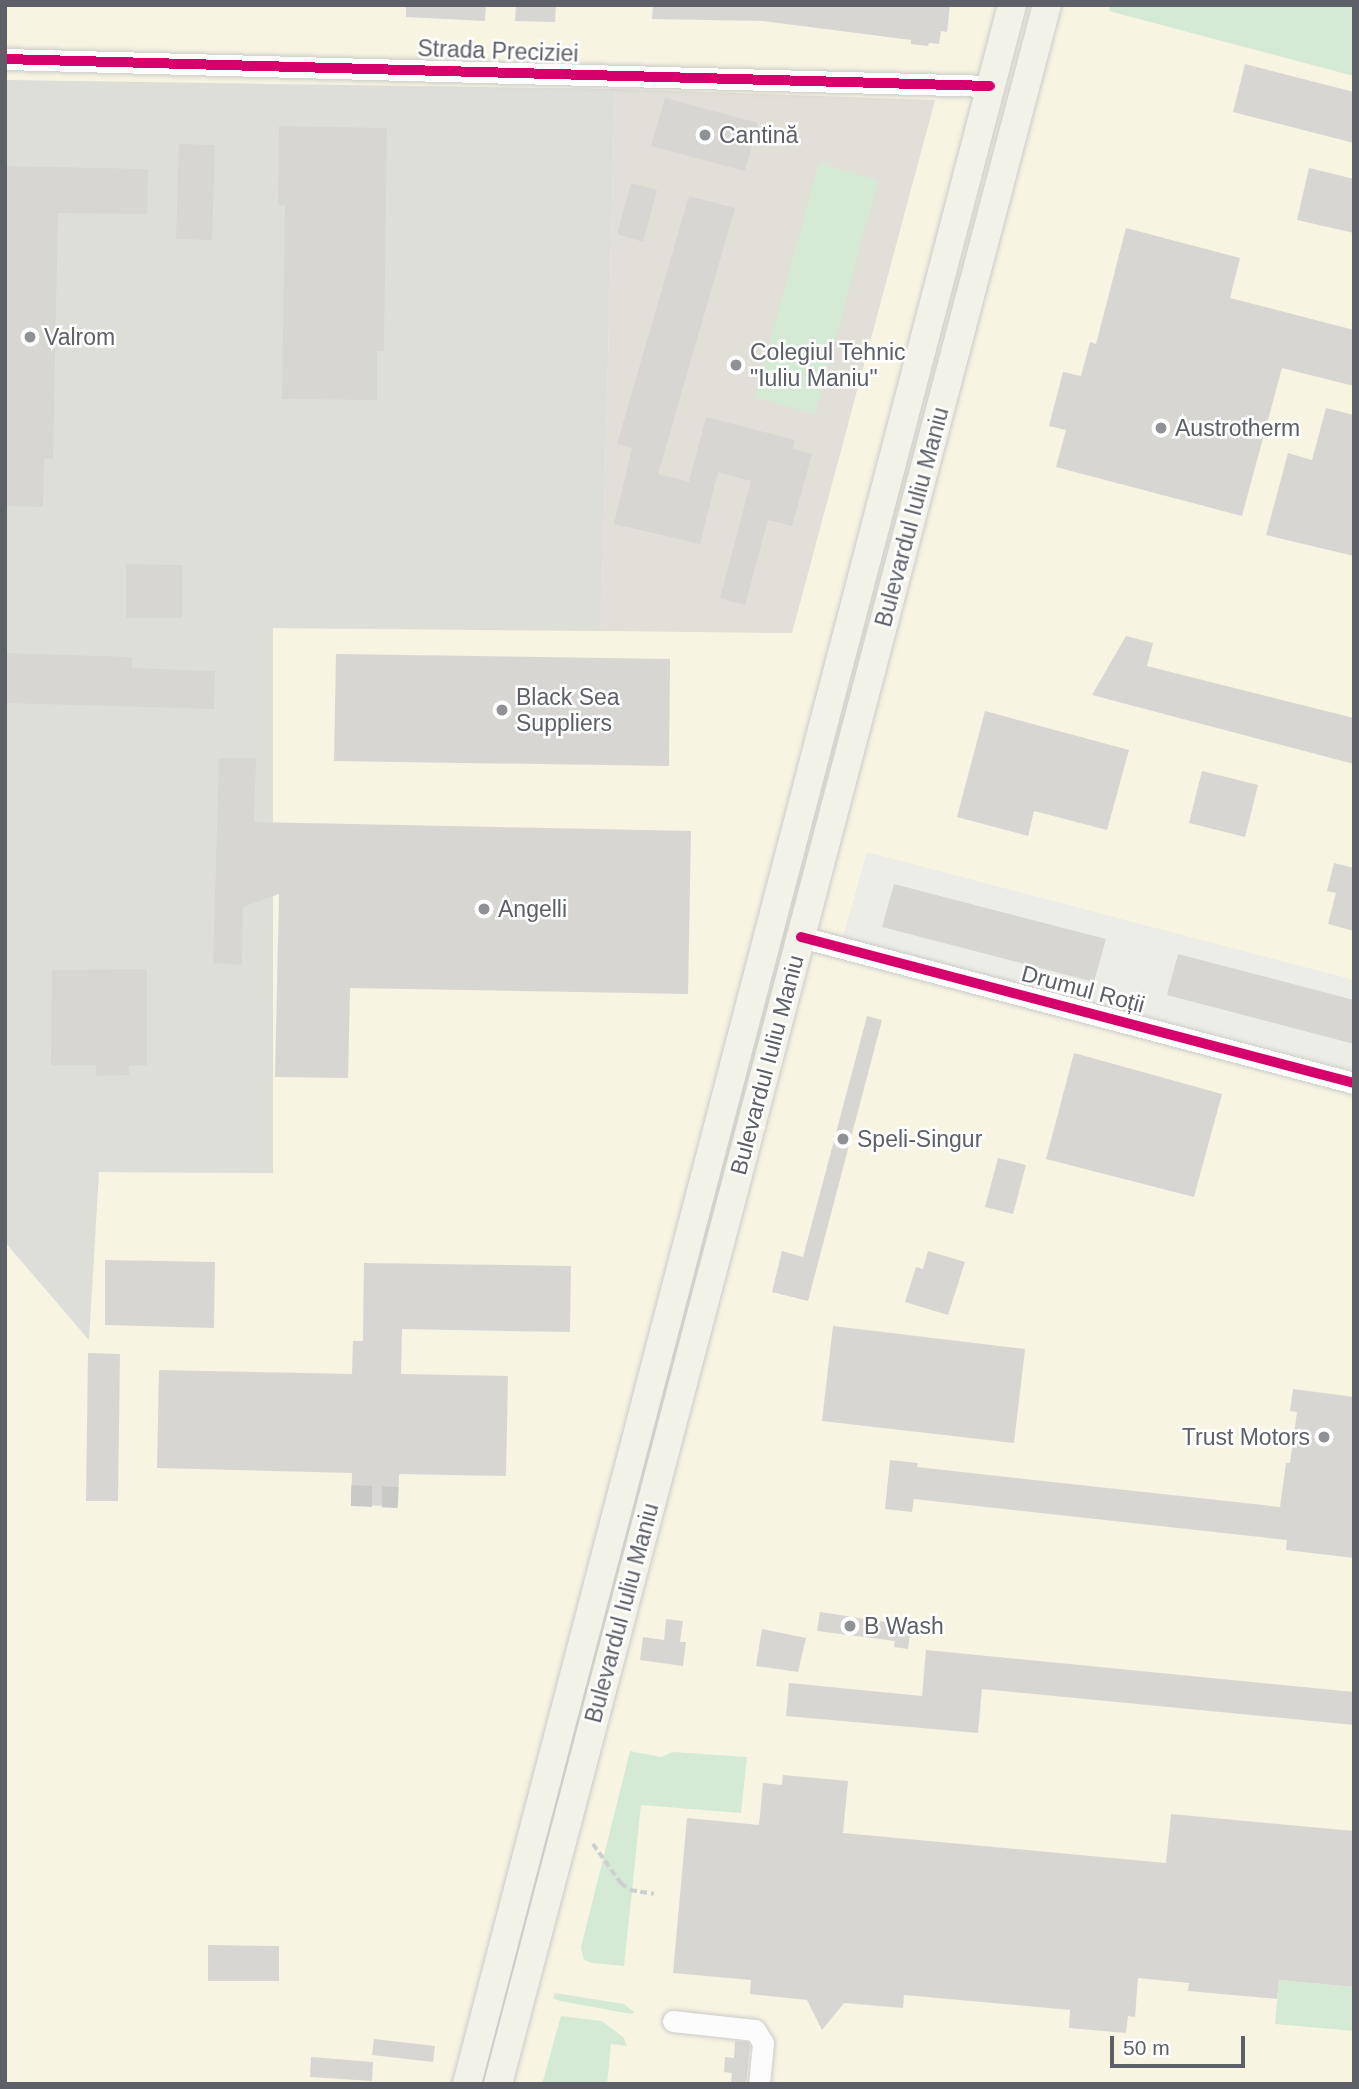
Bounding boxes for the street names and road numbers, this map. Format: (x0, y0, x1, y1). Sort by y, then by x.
street label: Strada Preciziei (417, 34, 579, 68)
street label: Bulevardul Iuliu Maniu (869, 404, 955, 630)
street label: Bulevardul Iuliu Maniu (724, 952, 810, 1178)
street label: Drumul Roții (1018, 959, 1148, 1019)
street label: Bulevardul Iuliu Maniu (579, 1500, 665, 1726)

